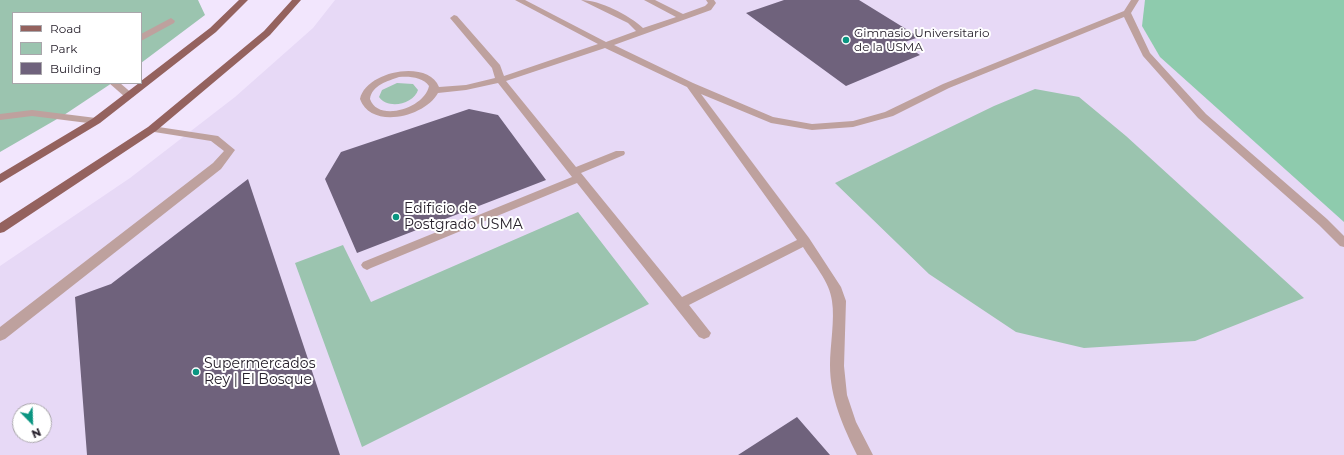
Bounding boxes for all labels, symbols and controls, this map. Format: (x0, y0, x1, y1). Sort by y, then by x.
legend (12, 12, 142, 84)
text: Road (50, 21, 81, 36)
place label: Gimnasio Universitario de la USMA (854, 26, 990, 54)
marker: Gimnasio Universitario de la USMA (841, 35, 851, 45)
text: Park (50, 41, 77, 56)
text: Building (50, 61, 101, 76)
place label: Edificio de Postgrado USMA (404, 201, 523, 234)
marker: Edificio de Postgrado USMA (391, 212, 401, 222)
place label: Supermercados Rey | El Bosque (204, 356, 315, 388)
marker: Supermercados Rey | El Bosque (191, 367, 201, 377)
north arrow (12, 403, 52, 443)
text: N (29, 425, 43, 441)

